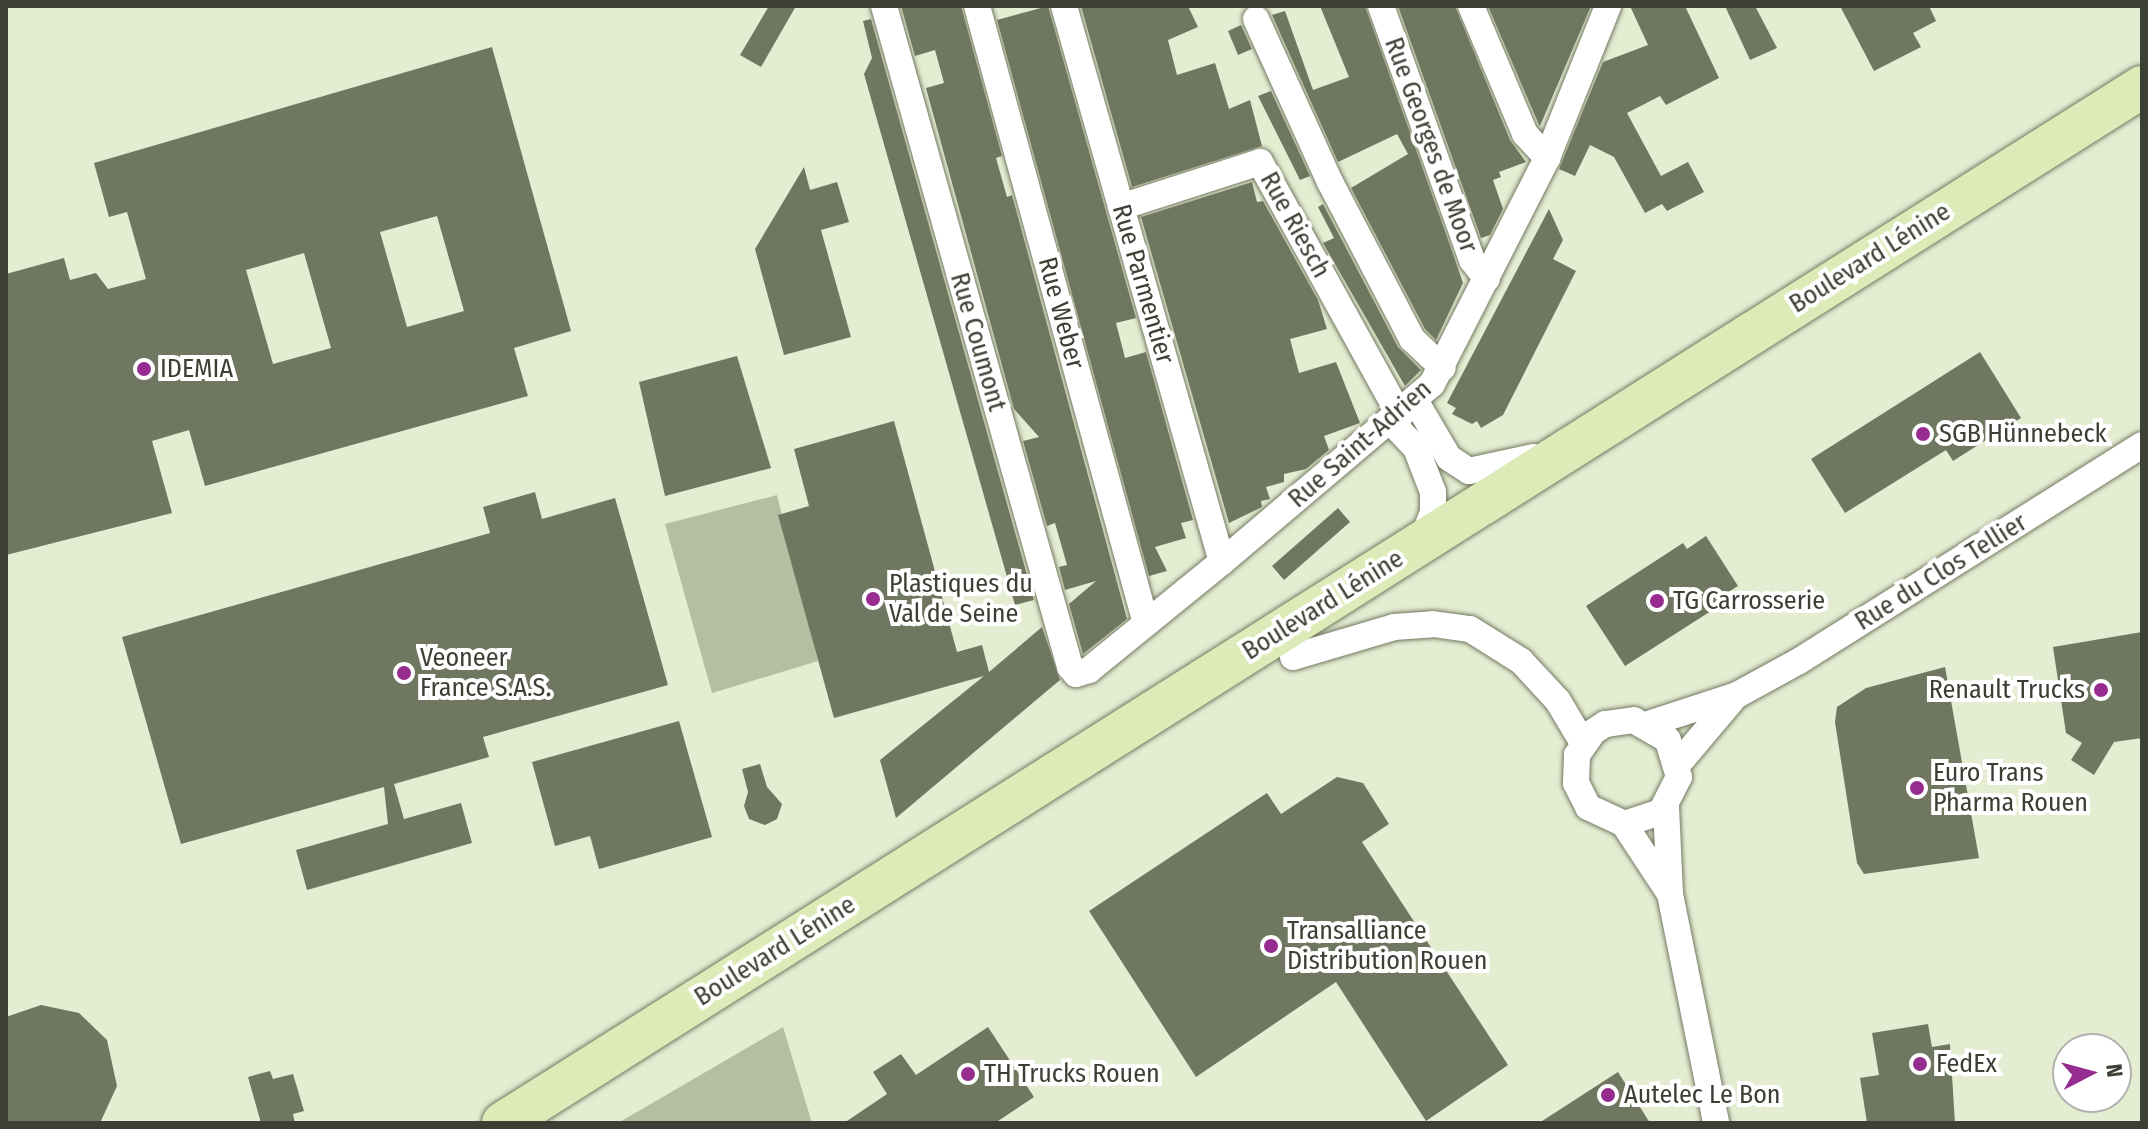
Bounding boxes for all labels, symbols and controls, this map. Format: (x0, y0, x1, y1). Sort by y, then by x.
street label: Rue Georges de Moor (1378, 33, 1484, 257)
street label: Rue Riesch (1253, 167, 1337, 283)
street label: Boulevard Lénine (1784, 196, 1956, 320)
street label: Rue Parmentier (1105, 201, 1181, 367)
street label: Rue Weber (1031, 254, 1091, 372)
street label: Rue Coumont (943, 269, 1013, 415)
place label: IDEMIA (160, 353, 233, 385)
marker: IDEMIA (135, 360, 153, 378)
street label: Rue Saint-Adrien (1282, 373, 1438, 515)
place label: SGB Hünnebeck (1939, 418, 2107, 450)
marker: SGB Hünnebeck (1914, 425, 1932, 443)
street label: Rue du Clos Tellier (1849, 507, 2033, 637)
street label: Boulevard Lénine (1237, 543, 1409, 667)
place label: Plastiques du Val de Seine (889, 568, 1033, 630)
place label: TG Carrosserie (1673, 585, 1825, 617)
marker: Plastiques du Val de Seine (864, 590, 882, 608)
marker: TG Carrosserie (1648, 592, 1666, 610)
place label: Veoneer France S.A.S. (420, 642, 551, 704)
marker: Veoneer France S.A.S. (395, 664, 413, 682)
place label: Renault Trucks (1929, 674, 2085, 706)
marker: Renault Trucks (2092, 681, 2110, 699)
place label: Euro Trans Pharma Rouen (1933, 757, 2088, 818)
marker: Euro Trans Pharma Rouen (1908, 779, 1926, 797)
street label: Boulevard Lénine (689, 889, 861, 1013)
place label: Transalliance Distribution Rouen (1287, 915, 1487, 976)
marker: Transalliance Distribution Rouen (1262, 937, 1280, 955)
north arrow (2052, 1033, 2132, 1113)
place label: FedEx (1936, 1048, 1997, 1080)
marker: FedEx (1911, 1055, 1929, 1073)
place label: TH Trucks Rouen (984, 1058, 1160, 1090)
text: N (2100, 1063, 2128, 1079)
marker: TH Trucks Rouen (959, 1065, 977, 1083)
place label: Autelec Le Bon (1624, 1079, 1781, 1111)
marker: Autelec Le Bon (1599, 1086, 1617, 1104)

